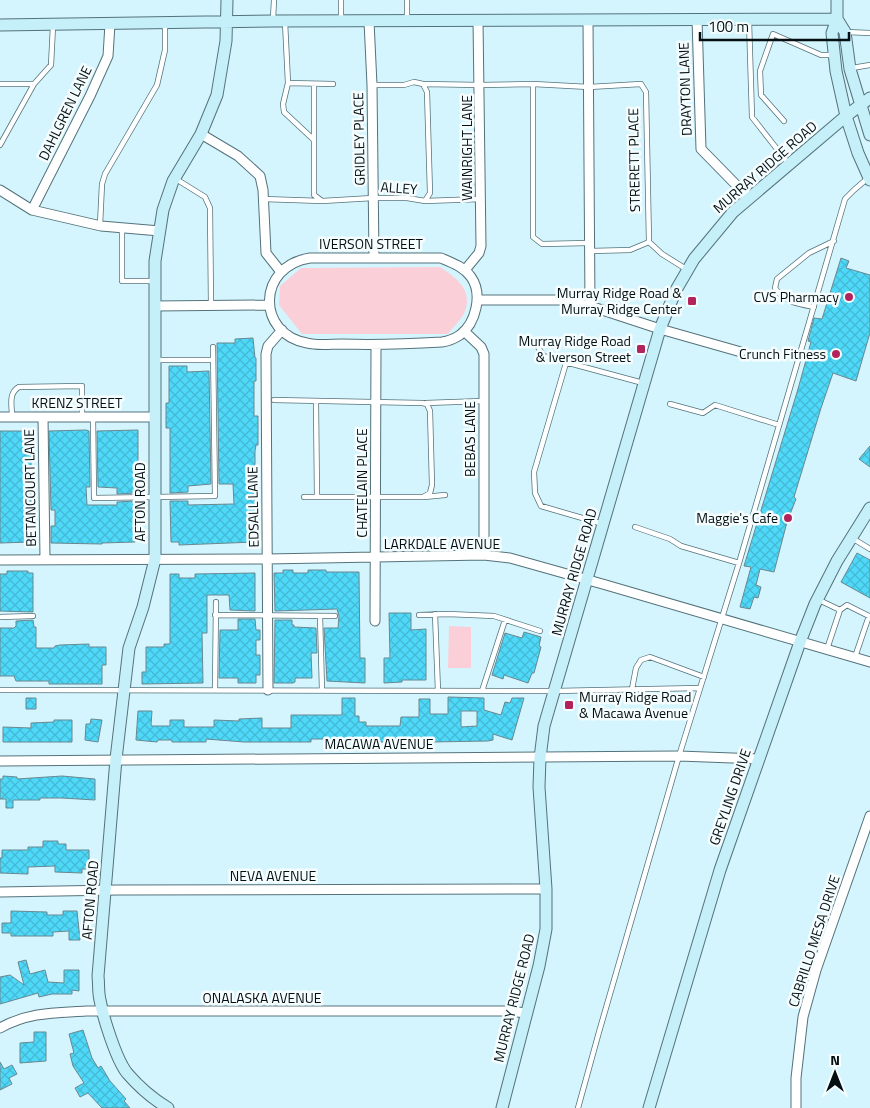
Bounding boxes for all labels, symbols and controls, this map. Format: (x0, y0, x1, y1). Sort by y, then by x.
scale bar (700, 10, 849, 42)
text: 100 m (708, 15, 749, 38)
street label: DRAYTON LANE (672, 41, 697, 136)
street label: DAHLGREN LANE (33, 62, 97, 164)
street label: GRIDLEY PLACE (347, 92, 370, 186)
street label: WAINRIGHT LANE (456, 95, 477, 201)
street label: STRERETT PLACE (622, 108, 645, 212)
street label: MURRAY RIDGE ROAD (708, 115, 821, 218)
street label: ALLEY (380, 176, 419, 199)
street label: IVERSON STREET (319, 233, 424, 254)
place label: Murray Ridge Road & Murray Ridge Center (557, 282, 682, 319)
place label: CVS Pharmacy (753, 286, 839, 307)
marker: CVS Pharmacy (843, 291, 855, 303)
marker: Murray Ridge Road & Murray Ridge Center (686, 295, 698, 307)
place label: Murray Ridge Road & Iverson Street (519, 330, 631, 367)
marker: Murray Ridge Road & Iverson Street (635, 343, 647, 355)
place label: Crunch Fitness (739, 343, 826, 364)
marker: Crunch Fitness (830, 348, 842, 360)
street label: KRENZ STREET (32, 392, 123, 413)
street label: BEBAS LANE (459, 401, 480, 477)
street label: CHATELAIN PLACE (351, 428, 372, 538)
street label: BETANCOURT LANE (18, 429, 41, 547)
street label: AFTON ROAD (129, 462, 150, 542)
street label: EDSALL LANE (241, 466, 264, 548)
street label: MURRAY RIDGE ROAD (545, 506, 602, 638)
place label: Maggie's Cafe (696, 507, 778, 528)
marker: Maggie's Cafe (782, 512, 794, 524)
street label: LARKDALE AVENUE (384, 533, 500, 554)
place label: Murray Ridge Road & Macawa Avenue (579, 686, 691, 723)
marker: Murray Ridge Road & Macawa Avenue (563, 699, 575, 711)
street label: MACAWA AVENUE (324, 733, 434, 754)
street label: GREYLING DRIVE (703, 746, 756, 848)
street label: AFTON ROAD (76, 859, 103, 941)
street label: NEVA AVENUE (230, 865, 316, 886)
street label: CABRILLO MESA DRIVE (782, 872, 845, 1009)
street label: MURRAY RIDGE ROAD (487, 931, 540, 1064)
street label: ONALASKA AVENUE (202, 987, 322, 1008)
north arrow (810, 1048, 860, 1098)
text: N (830, 1049, 840, 1070)

